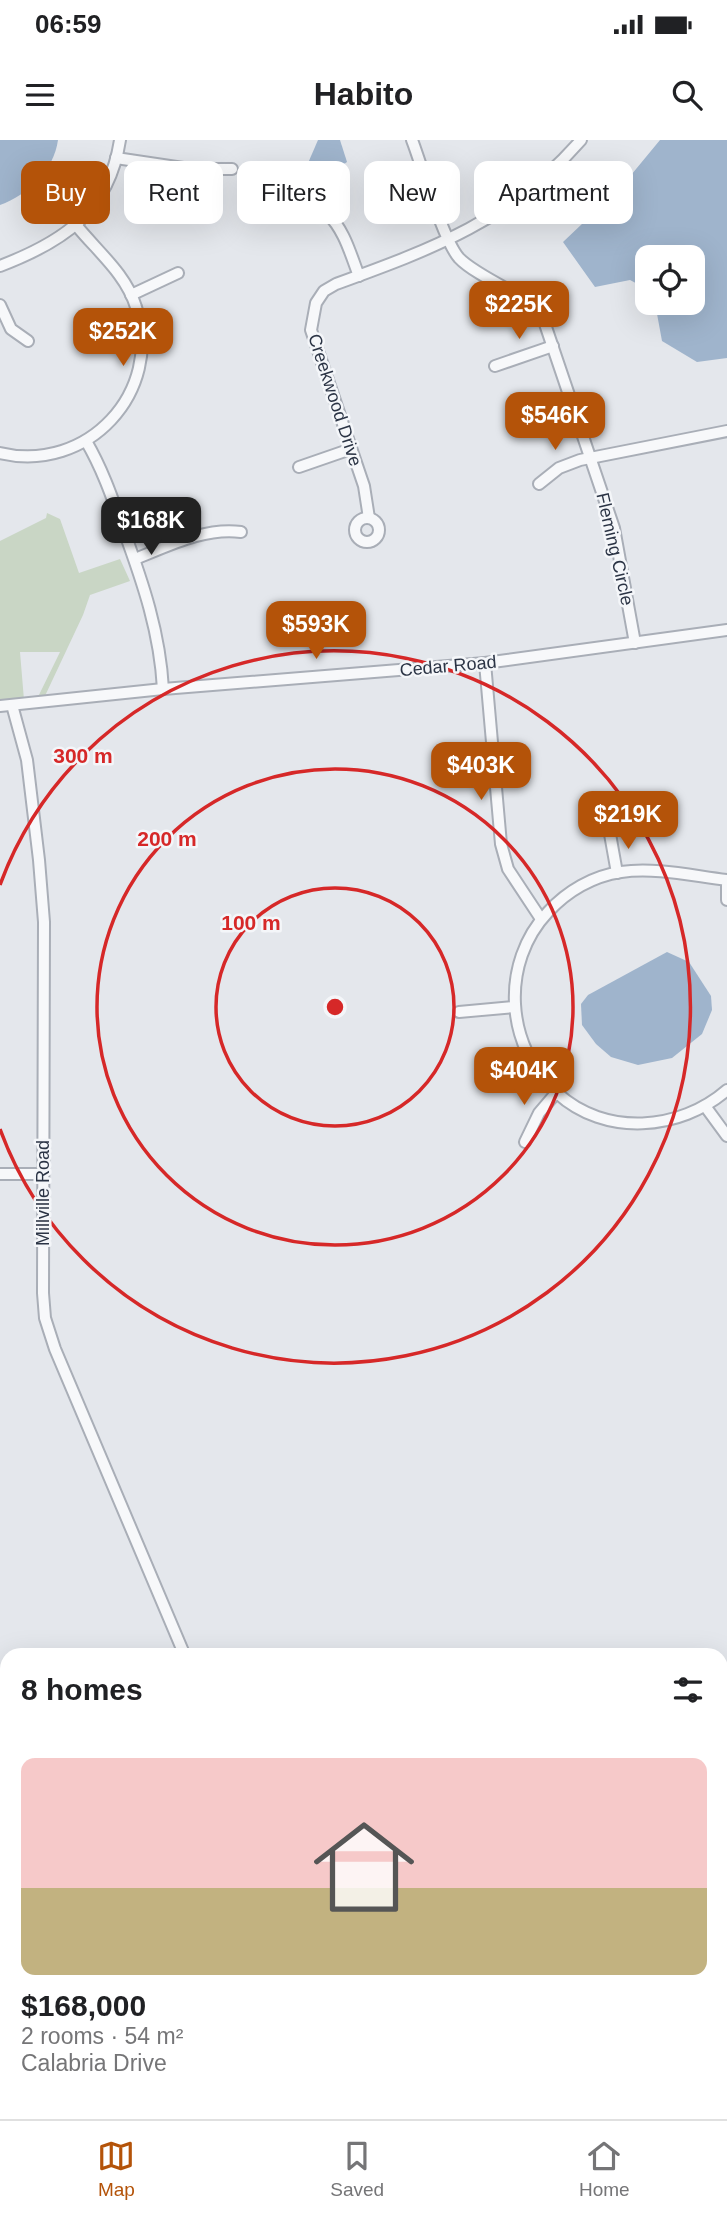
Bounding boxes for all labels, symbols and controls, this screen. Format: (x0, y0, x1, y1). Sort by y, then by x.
text: 06:59 (35, 9, 102, 39)
icon: menu (21, 76, 59, 114)
text: Habito (314, 76, 413, 112)
icon: search (668, 76, 706, 114)
chip: Buy (21, 161, 110, 224)
chip: Rent (124, 161, 223, 224)
chip: Filters (237, 161, 350, 224)
chip: New (364, 161, 460, 224)
chip: Apartment (474, 161, 633, 224)
map controls (635, 245, 705, 315)
button: locate (635, 245, 705, 315)
pin: $225K (470, 282, 568, 341)
text: $225K (485, 291, 553, 317)
pin: $252K (74, 308, 172, 368)
text: $252K (89, 318, 157, 344)
street label: Creekwood Drive (304, 331, 366, 469)
pin: $546K (506, 392, 604, 452)
text: $546K (521, 402, 589, 428)
street label: Fleming Circle (592, 491, 638, 607)
pin: $168K (102, 498, 200, 557)
text: $168K (117, 507, 185, 533)
pin: $593K (267, 602, 365, 661)
text: $593K (282, 611, 350, 637)
street label: Cedar Road (399, 652, 497, 680)
pin: $403K (432, 742, 530, 802)
text: 300 m (53, 744, 113, 767)
text: $403K (447, 752, 515, 778)
pin: $219K (579, 792, 677, 851)
text: $219K (594, 801, 662, 827)
text: 200 m (137, 827, 197, 850)
text: 100 m (221, 911, 281, 934)
centre of rings (323, 995, 347, 1019)
pin: $404K (475, 1048, 573, 1107)
text: $404K (490, 1057, 558, 1083)
street label: Millville Road (33, 1140, 53, 1246)
icon: filters (669, 1671, 707, 1709)
text: 8 homes (21, 1673, 143, 1706)
icon: home (301, 1804, 427, 1930)
text: $168,000 (21, 1989, 146, 2022)
text: 2 rooms · 54 m² (21, 2023, 183, 2049)
text: Calabria Drive (21, 2050, 167, 2076)
tab: Map (97, 2137, 135, 2201)
tab: Saved (330, 2137, 384, 2201)
tab: Home (579, 2137, 630, 2201)

